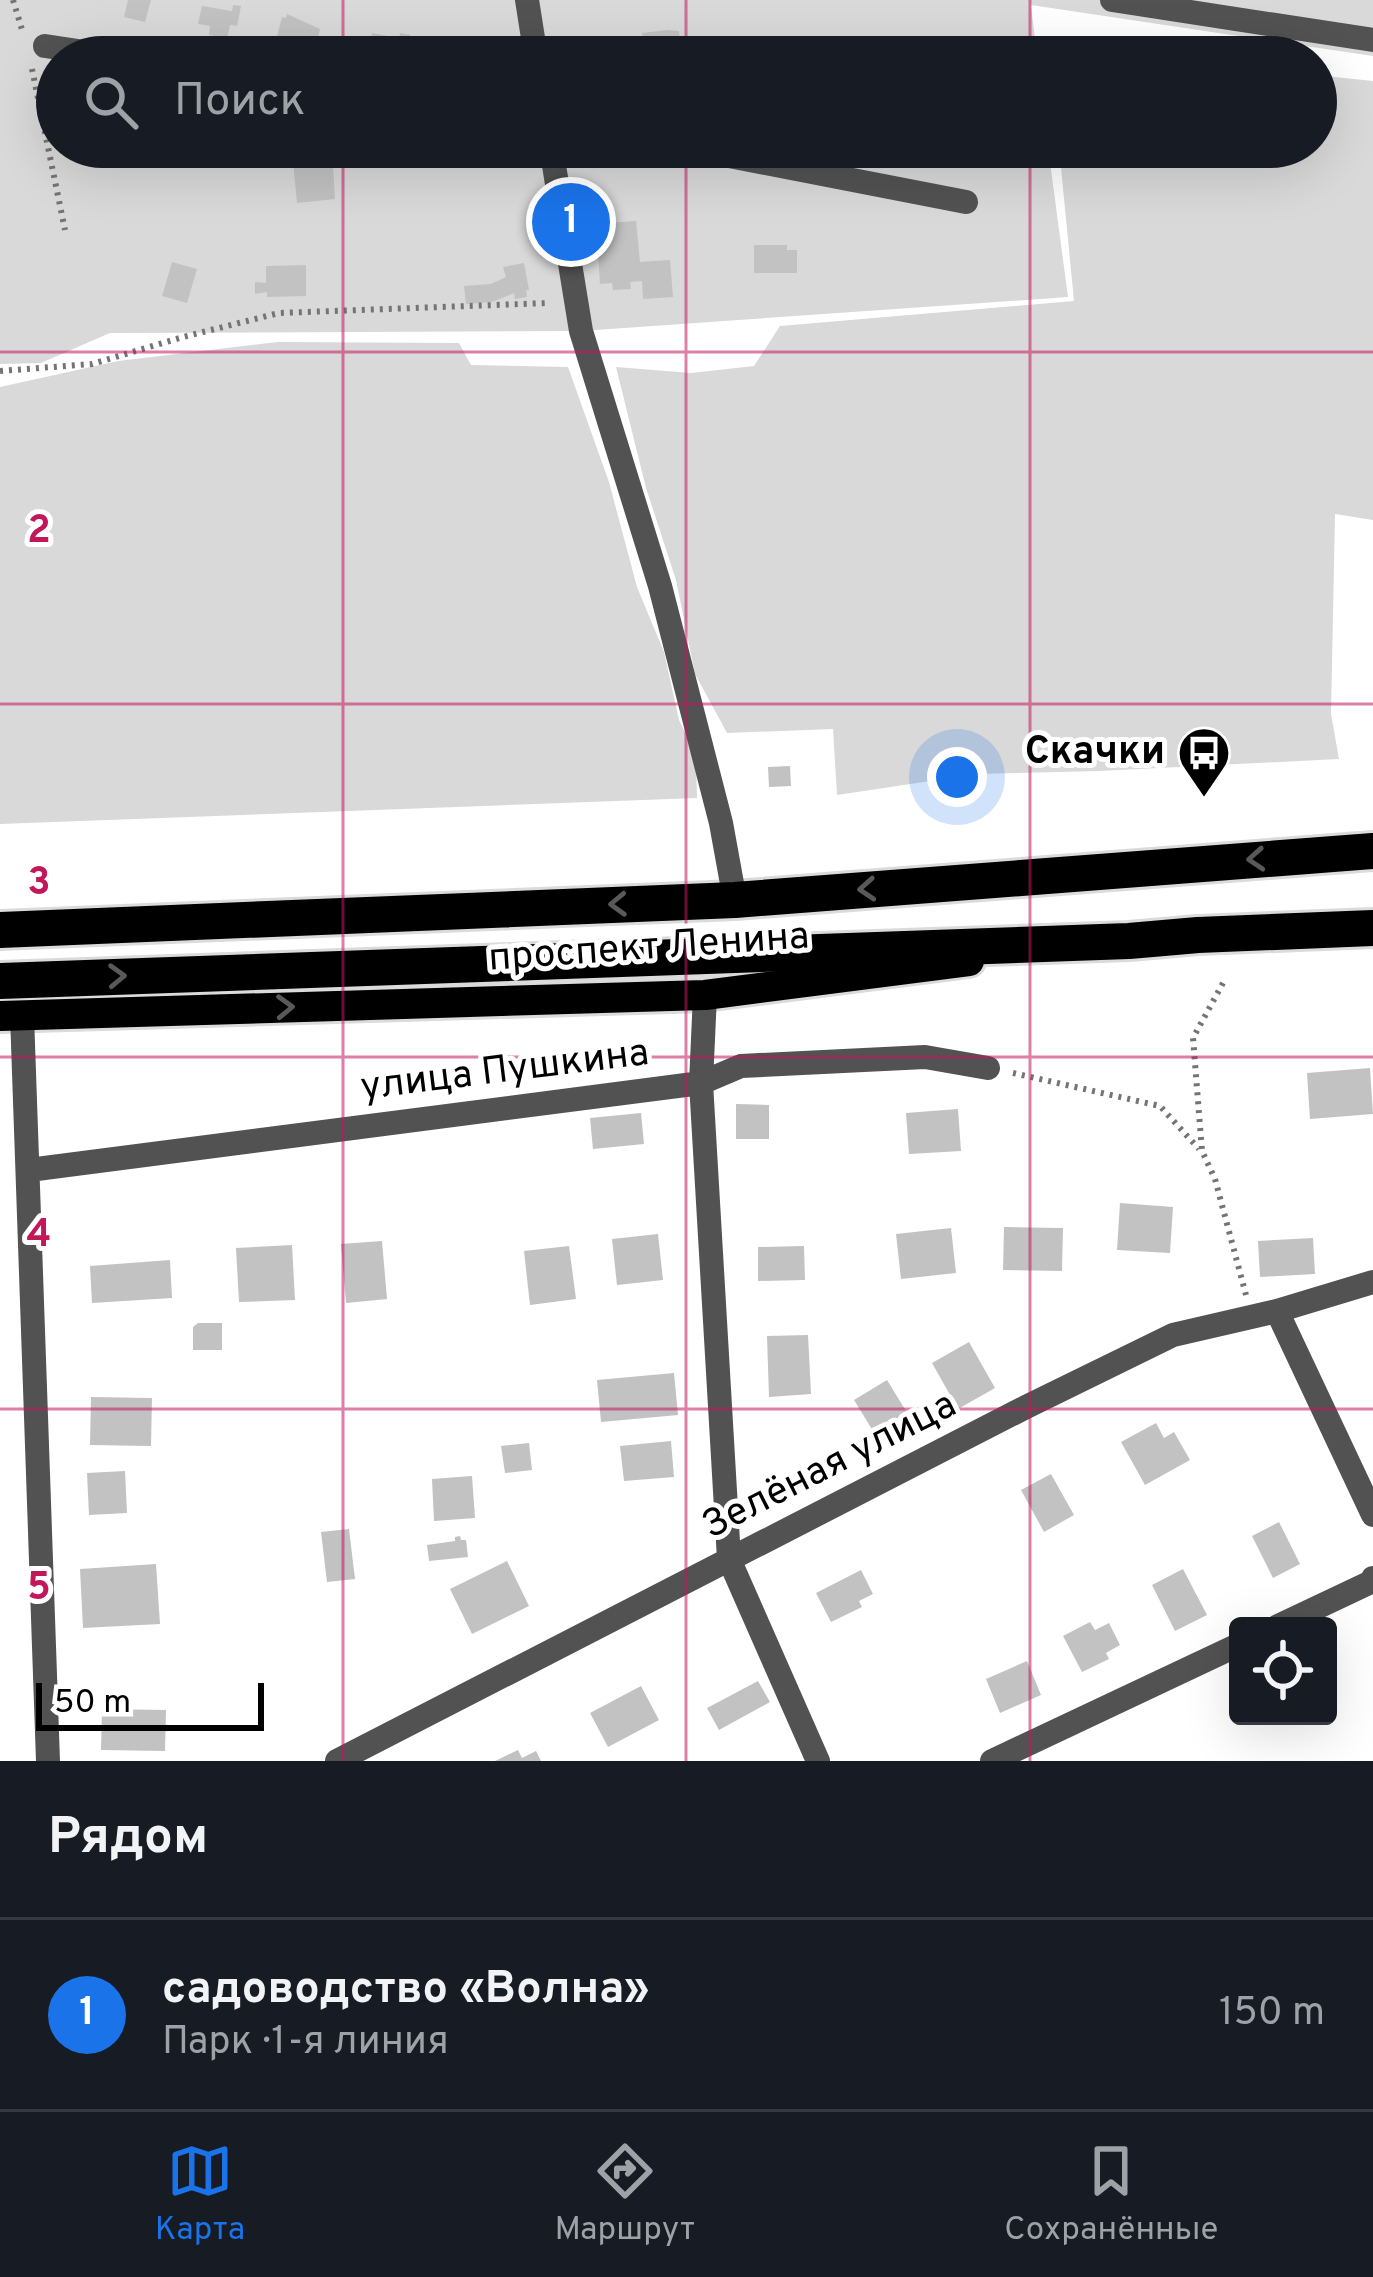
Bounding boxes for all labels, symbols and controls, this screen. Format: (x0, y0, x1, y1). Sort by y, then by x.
search box (36, 36, 1337, 168)
icon: search (78, 69, 144, 135)
text: Поиск (174, 74, 305, 131)
pin: 1 (532, 177, 610, 267)
text: 2 (27, 508, 51, 557)
bus stop icon: Скачки (1176, 725, 1232, 799)
place label: Скачки (1025, 729, 1165, 778)
your location (927, 747, 987, 807)
one-way arrow (1246, 846, 1265, 872)
text: 3 (27, 860, 51, 909)
one-way arrow (858, 876, 877, 902)
one-way arrow (608, 891, 627, 917)
street label: проспект Ленина (487, 913, 811, 985)
one-way arrow (108, 964, 127, 990)
one-way arrow (276, 995, 295, 1021)
street label: улица Пушкина (358, 1030, 652, 1114)
text: 4 (26, 1212, 52, 1261)
street label: Зелёная улица (695, 1382, 965, 1552)
text: 5 (27, 1565, 51, 1614)
map controls (1229, 1617, 1337, 1725)
button: locate (1229, 1617, 1337, 1725)
scale bar (36, 1677, 264, 1730)
text: 50 m (54, 1683, 131, 1725)
text: Рядом (48, 1807, 208, 1872)
text: садоводство «Волна» (162, 1962, 650, 2019)
text: 1 (79, 1990, 95, 2039)
text: 150 m (1219, 1990, 1325, 2039)
text: Парк · 1-я линия (162, 2019, 449, 2068)
tab: Карта (155, 2138, 245, 2252)
tab: Маршрут (554, 2138, 695, 2252)
tab: Сохранённые (1004, 2138, 1218, 2252)

